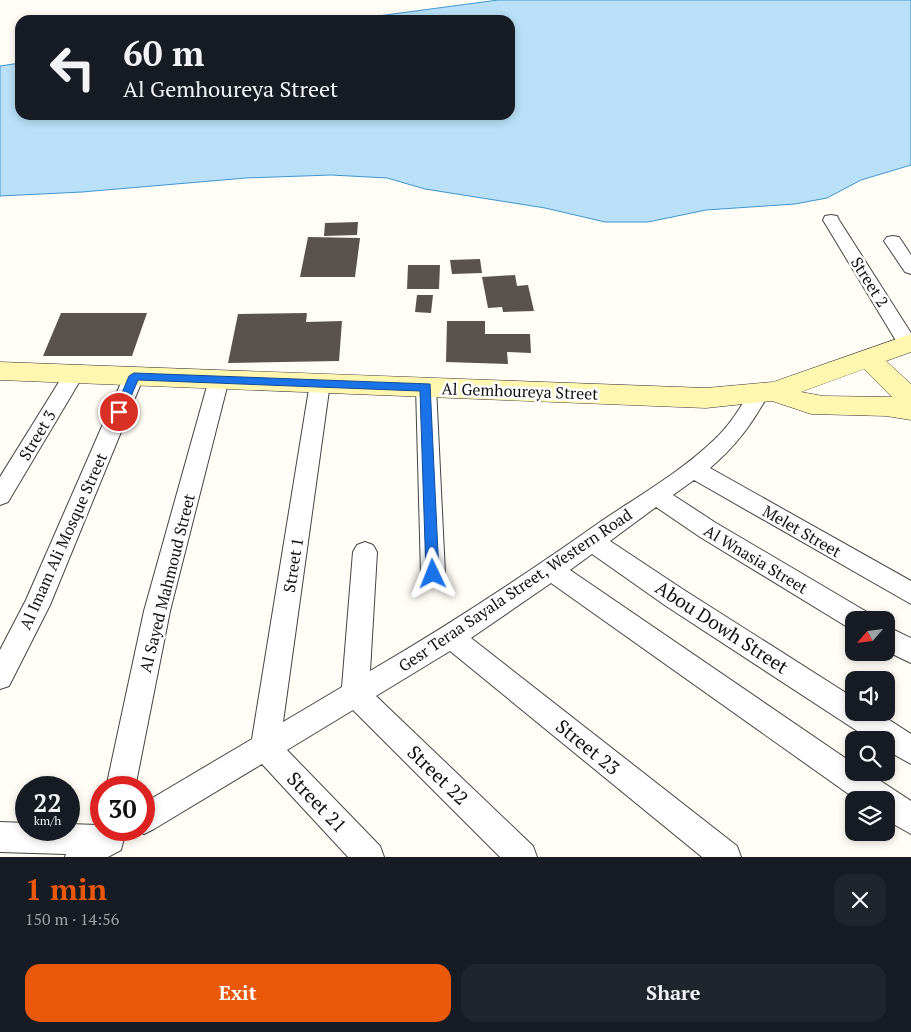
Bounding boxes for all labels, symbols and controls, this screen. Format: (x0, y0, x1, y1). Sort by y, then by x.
text: 60 m (123, 30, 204, 76)
icon: left (40, 35, 105, 100)
text: Al Gemhoureya Street (123, 74, 338, 103)
street label: Street 2 (846, 253, 894, 311)
street label: Al Gemhoureya Street (441, 377, 599, 405)
pin (98, 391, 140, 433)
icon: arrive (105, 398, 133, 426)
street label: Street 3 (13, 406, 61, 464)
street label: Al Imam Ali Mosque Street (14, 449, 112, 633)
street label: Al Sayed Mahmoud Street (134, 491, 200, 675)
street label: Melet Street (759, 500, 845, 562)
street label: Gesr Teraa Sayala Street, Western Road (394, 503, 636, 677)
street label: Al Wnasia Street (700, 519, 812, 599)
street label: Street 1 (278, 536, 308, 594)
position arrow (406, 547, 458, 599)
street label: Abou Dowh Street (651, 574, 793, 679)
north arrow (845, 611, 895, 661)
map controls (845, 611, 895, 841)
button: sound (845, 671, 895, 721)
street label: Street 23 (551, 713, 626, 780)
button: search (845, 731, 895, 781)
street label: Street 22 (402, 739, 474, 810)
street label: Street 21 (282, 766, 353, 838)
speed limit sign: 30 (90, 776, 155, 841)
text: 22 (33, 786, 62, 819)
button: layers (845, 791, 895, 841)
text: km/h (34, 813, 61, 828)
text: 1 min (25, 869, 107, 909)
button: close (834, 874, 886, 926)
text: 150 m · 14:56 (25, 908, 119, 930)
button: Exit (25, 964, 451, 1022)
button: Share (461, 964, 886, 1022)

